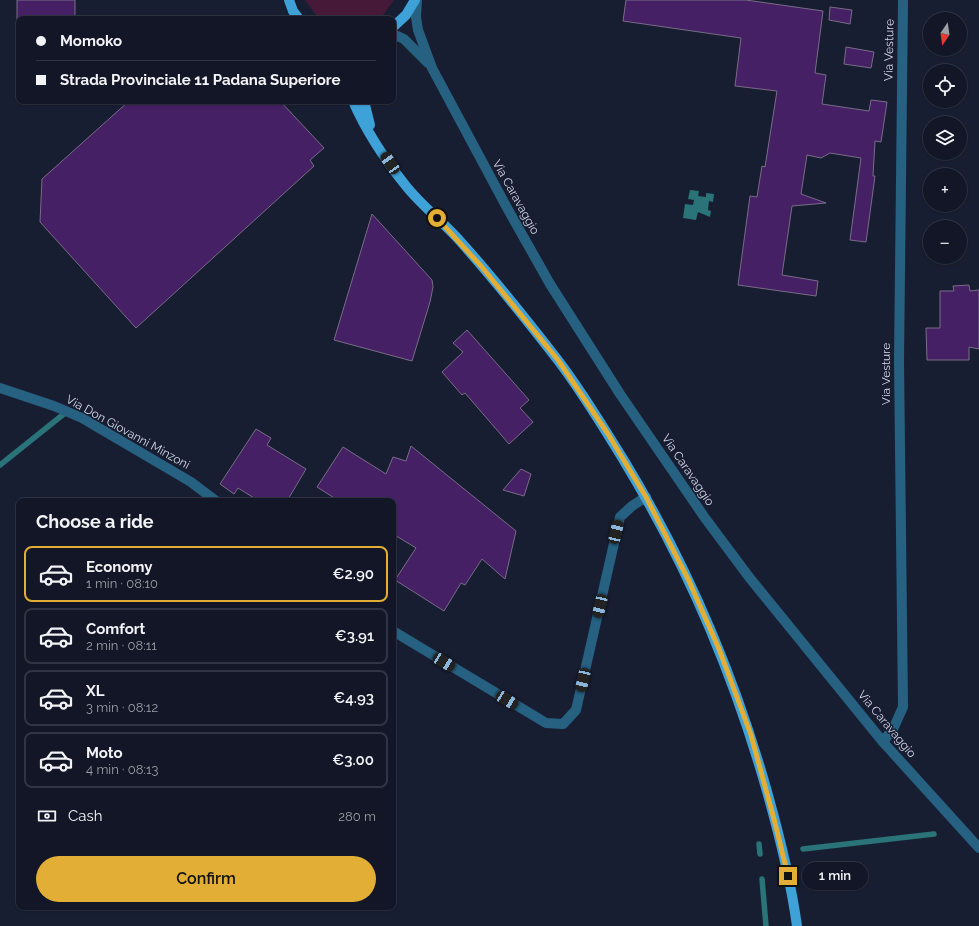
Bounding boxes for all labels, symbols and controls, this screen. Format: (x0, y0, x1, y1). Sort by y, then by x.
north arrow (923, 12, 967, 56)
map controls (923, 12, 967, 264)
street label: Via Vesture (881, 19, 897, 81)
text: Momoko (60, 32, 122, 50)
button: locate (923, 64, 967, 108)
text: Strada Provinciale 11 Padana Superiore (60, 71, 340, 89)
button: layers (923, 116, 967, 160)
car (378, 150, 402, 176)
street label: Via Caravaggio (490, 157, 542, 237)
button: + (923, 168, 967, 212)
route start (428, 209, 446, 227)
button: − (923, 220, 967, 264)
street label: Via Vesture (879, 343, 893, 405)
street label: Via Don Giovanni Minzoni (64, 392, 192, 472)
street label: Via Caravaggio (659, 432, 717, 508)
text: Choose a ride (36, 511, 154, 532)
car (607, 519, 625, 545)
icon: car (38, 556, 74, 592)
text: Economy (86, 558, 153, 576)
text: €2.90 (333, 565, 374, 583)
text: 1 min · 08:10 (86, 576, 158, 591)
car (591, 593, 609, 619)
icon: car (38, 618, 74, 654)
text: Comfort (86, 620, 145, 638)
text: €3.91 (335, 627, 374, 645)
text: 2 min · 08:11 (86, 638, 157, 653)
car (431, 651, 457, 673)
car (574, 667, 592, 693)
icon: car (38, 680, 74, 716)
text: XL (86, 682, 104, 700)
street label: Via Caravaggio (855, 688, 919, 760)
text: €4.93 (333, 689, 374, 707)
car (494, 689, 520, 711)
text: 3 min · 08:12 (86, 700, 158, 715)
icon: car (38, 742, 74, 778)
text: Moto (86, 744, 123, 762)
text: €3.00 (332, 751, 374, 769)
text: 4 min · 08:13 (86, 762, 158, 777)
icon: cash (36, 805, 58, 827)
text: Cash (68, 807, 102, 825)
text: 280 m (338, 809, 376, 824)
button: Confirm (36, 856, 376, 902)
callout: 1 min (802, 862, 868, 890)
route end (779, 867, 797, 885)
text: 1 min (819, 868, 851, 883)

